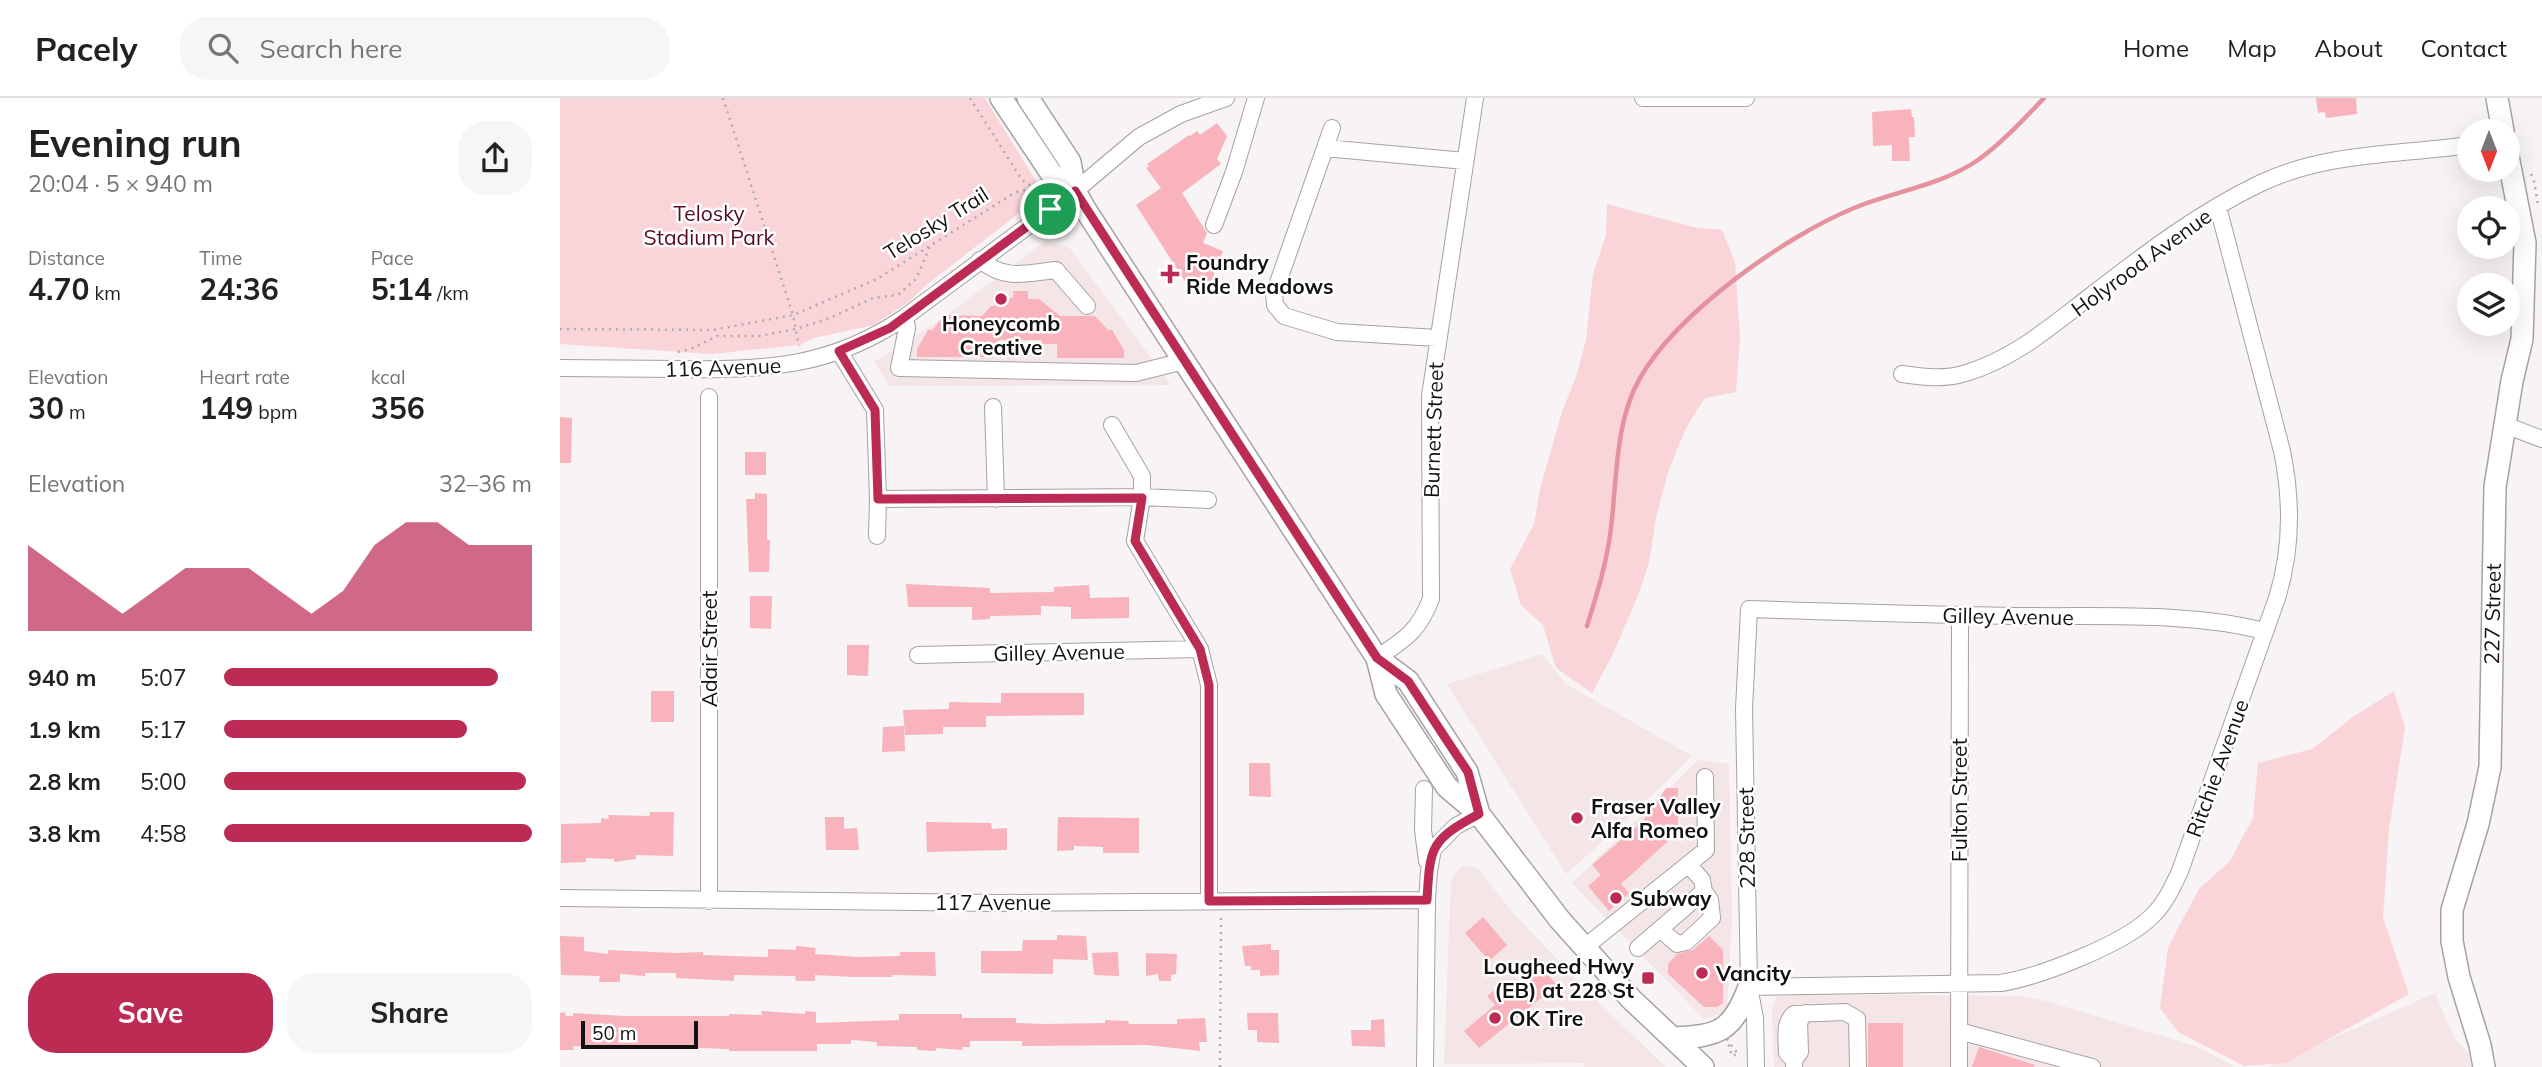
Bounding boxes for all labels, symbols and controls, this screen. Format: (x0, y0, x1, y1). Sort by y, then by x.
search box (180, 17, 670, 80)
text: Pacely (35, 28, 138, 69)
icon: search (204, 29, 242, 67)
text: Search here (260, 32, 403, 65)
text: Home (2123, 33, 2189, 63)
text: Map (2227, 33, 2277, 63)
text: About (2315, 33, 2383, 63)
text: Contact (2421, 33, 2507, 63)
text: Evening run (28, 119, 242, 167)
north arrow (2457, 119, 2520, 182)
map controls (2457, 119, 2520, 336)
button: share (458, 121, 532, 195)
text: 20:04 · 5 × 940 m (28, 169, 213, 198)
pin (1020, 179, 1080, 239)
street label: Telosky Trail (879, 181, 993, 265)
icon: arrive (1031, 190, 1069, 228)
button: locate (2457, 196, 2520, 259)
park label: Telosky Stadium Park (644, 200, 775, 250)
street label: Holyrood Avenue (2066, 202, 2216, 322)
text: Distance (28, 246, 105, 270)
text: Time (199, 246, 242, 270)
text: Pace (371, 246, 414, 270)
place label: Foundry Ride Meadows (1186, 249, 1333, 299)
marker: Foundry Ride Meadows (1160, 264, 1180, 284)
text: 4.70 (28, 270, 89, 308)
text: 24:36 (199, 270, 279, 308)
text: 5:14 (371, 270, 432, 308)
button: layers (2457, 273, 2520, 336)
text: km (89, 281, 121, 305)
text: /km (432, 281, 469, 305)
marker: Honeycomb Creative (993, 291, 1009, 307)
place label: Honeycomb Creative (942, 310, 1060, 360)
street label: 116 Avenue (664, 352, 782, 382)
street label: Burnett Street (1418, 362, 1448, 498)
text: Elevation (28, 365, 108, 389)
text: Heart rate (199, 365, 290, 389)
text: kcal (371, 365, 405, 389)
text: 30 (28, 389, 64, 427)
text: 149 (199, 389, 253, 427)
text: 356 (371, 389, 425, 427)
text: m (64, 400, 86, 424)
text: bpm (253, 400, 298, 424)
text: Elevation (28, 469, 125, 498)
text: 32–36 m (439, 469, 532, 498)
street label: 227 Street (2478, 563, 2506, 665)
street label: Adair Street (696, 591, 722, 707)
street label: Gilley Avenue (1942, 602, 2074, 630)
street label: Gilley Avenue (993, 638, 1125, 666)
text: 940 m (28, 663, 96, 692)
text: 5:07 (140, 663, 187, 692)
street label: Ritchie Avenue (2180, 696, 2254, 840)
text: 1.9 km (28, 715, 101, 744)
text: 5:17 (140, 715, 187, 744)
street label: Fulton Street (1946, 738, 1972, 862)
text: 2.8 km (28, 767, 101, 796)
text: 5:00 (140, 767, 187, 796)
street label: 228 Street (1732, 787, 1760, 889)
place label: Fraser Valley Alfa Romeo (1591, 793, 1721, 843)
marker: Fraser Valley Alfa Romeo (1569, 810, 1585, 826)
text: 3.8 km (28, 819, 101, 848)
text: 4:58 (140, 819, 187, 848)
place label: Subway (1630, 885, 1712, 911)
street label: 117 Avenue (935, 889, 1051, 915)
marker: Subway (1608, 890, 1624, 906)
place label: Lougheed Hwy (EB) at 228 St (1483, 953, 1635, 1003)
place label: Vancity (1715, 960, 1792, 986)
marker: Vancity (1694, 965, 1710, 981)
marker: Lougheed Hwy (EB) at 228 St (1640, 970, 1656, 986)
button: Save (28, 973, 273, 1053)
button: Share (287, 973, 532, 1053)
place label: OK Tire (1509, 1005, 1583, 1031)
marker: OK Tire (1487, 1010, 1503, 1026)
scale bar (581, 1018, 698, 1050)
text: 50 m (592, 1021, 636, 1045)

